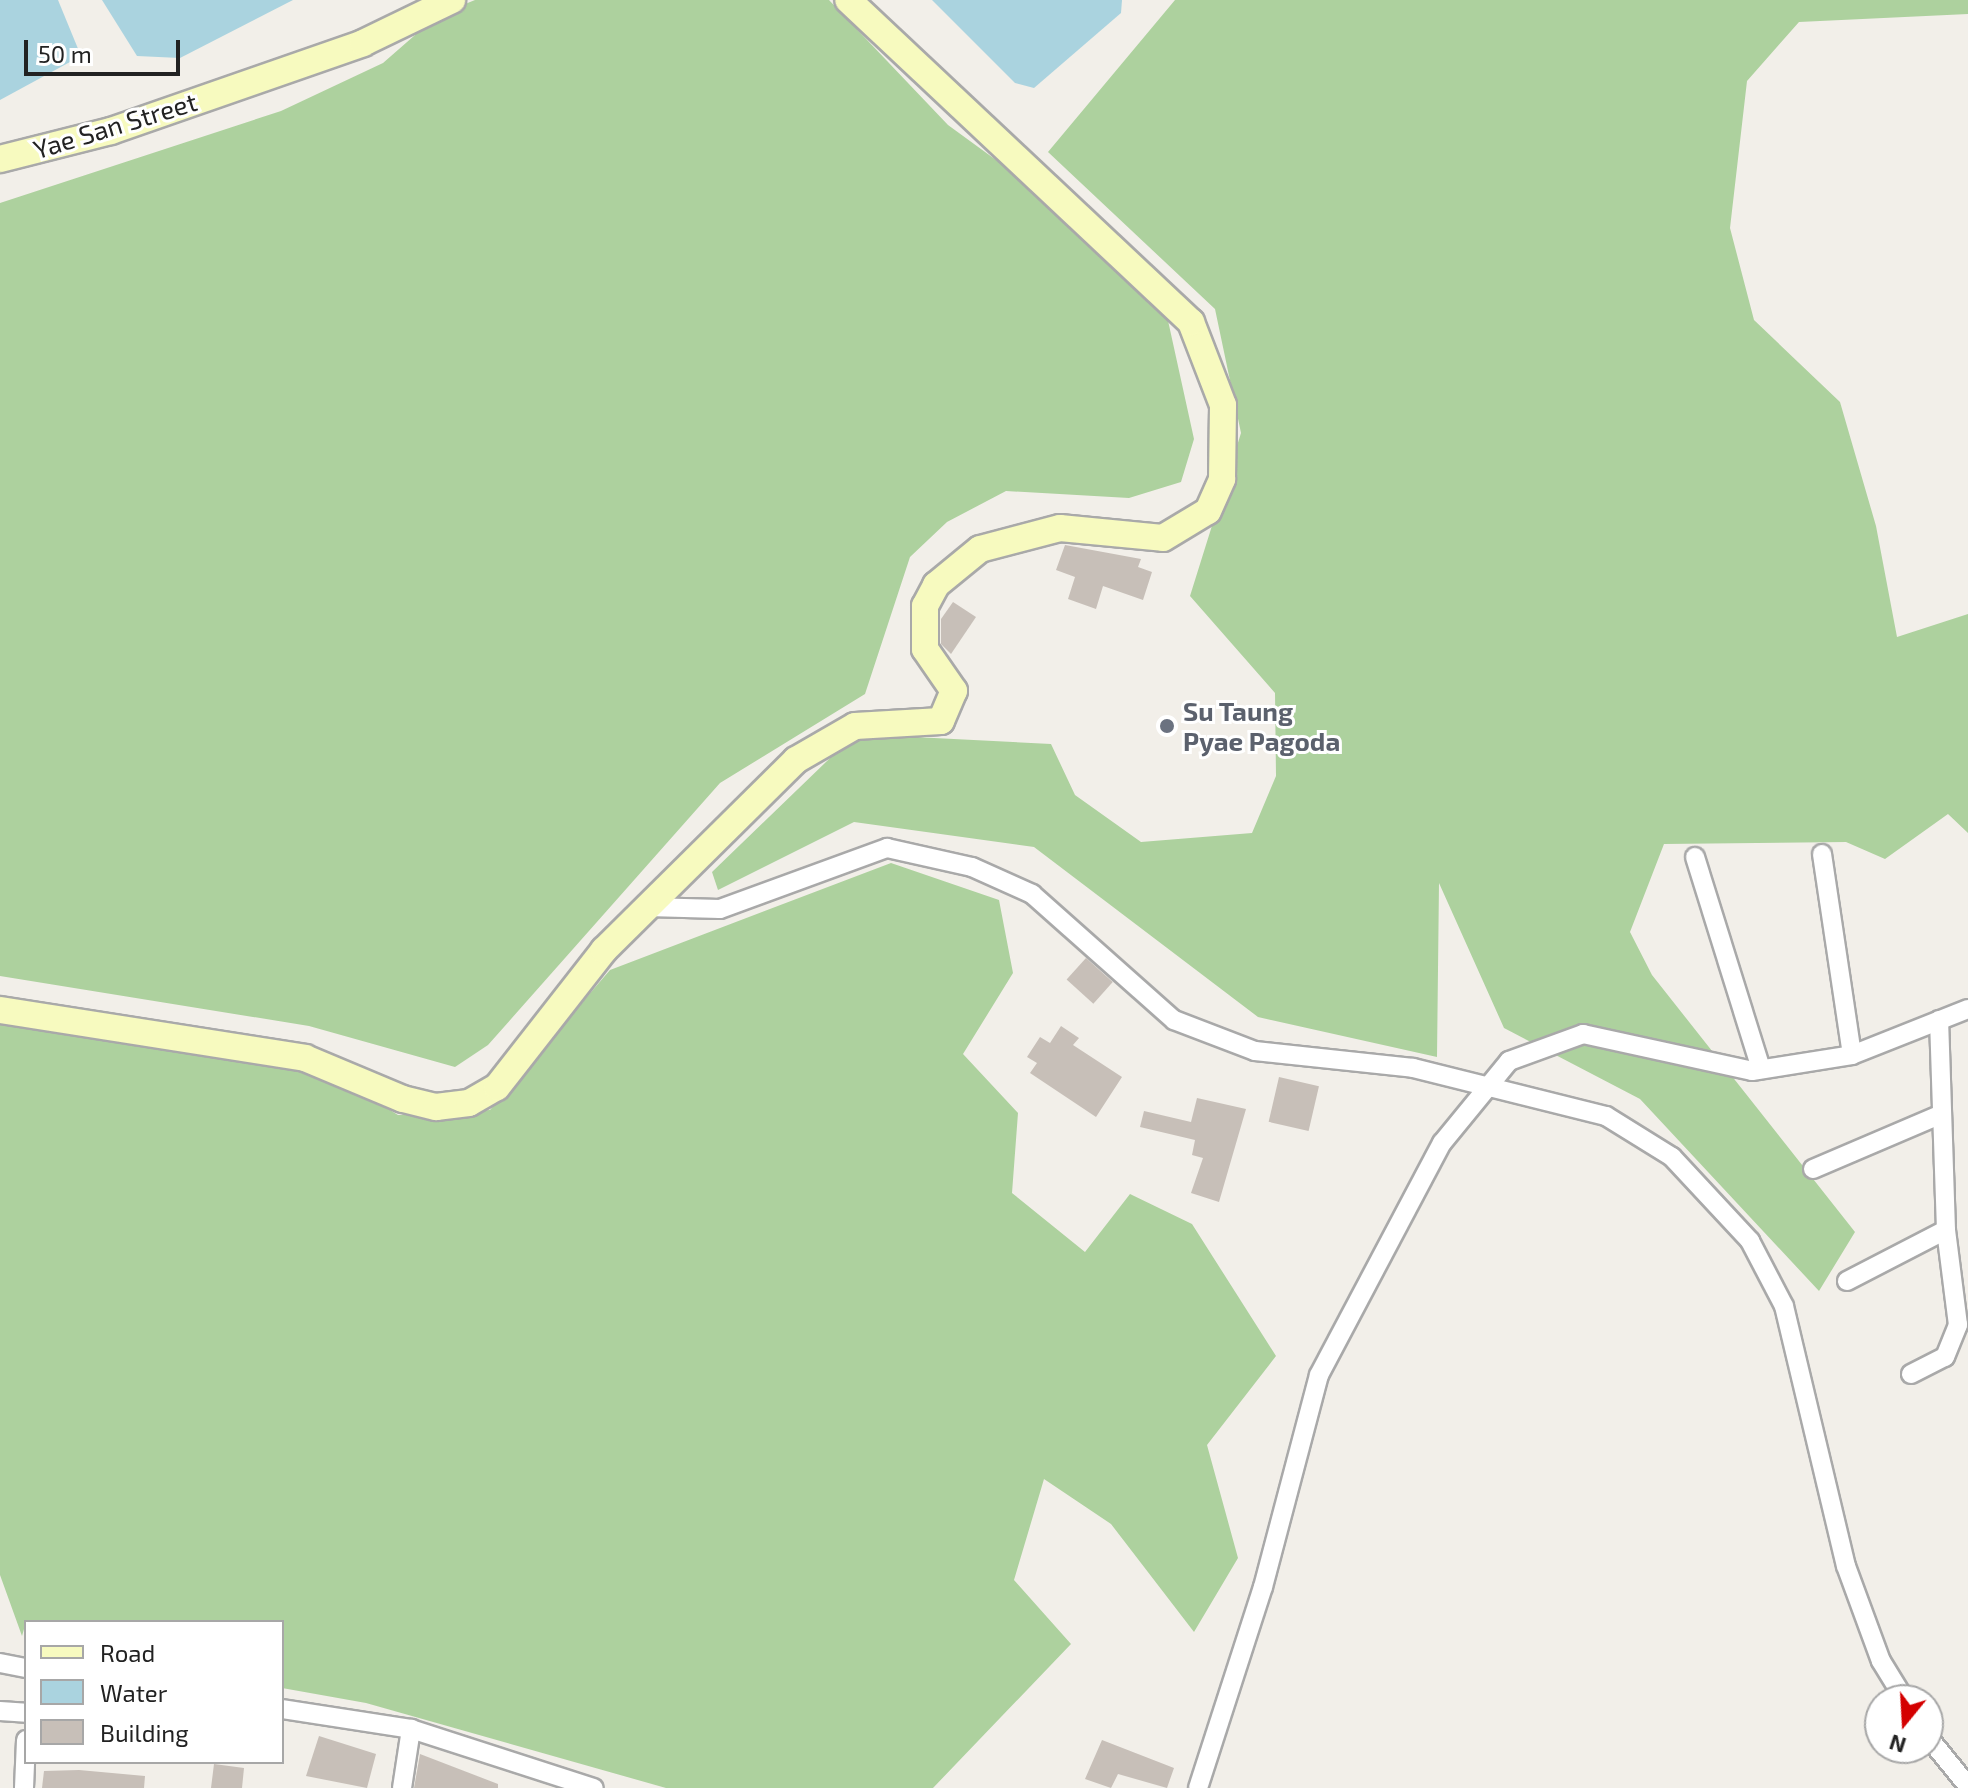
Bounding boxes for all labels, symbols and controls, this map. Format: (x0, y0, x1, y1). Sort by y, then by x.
scale bar (28, 24, 184, 74)
text: 50 m (38, 39, 92, 68)
street label: Yae San Street (29, 85, 201, 165)
place label: Su Taung Pyae Pagoda (1183, 695, 1340, 756)
marker: Su Taung Pyae Pagoda (1158, 717, 1176, 735)
legend (24, 1620, 284, 1764)
text: Road (100, 1638, 155, 1667)
text: Water (100, 1678, 167, 1707)
north arrow (1864, 1684, 1944, 1764)
text: Building (100, 1718, 189, 1747)
text: N (1886, 1730, 1909, 1760)

